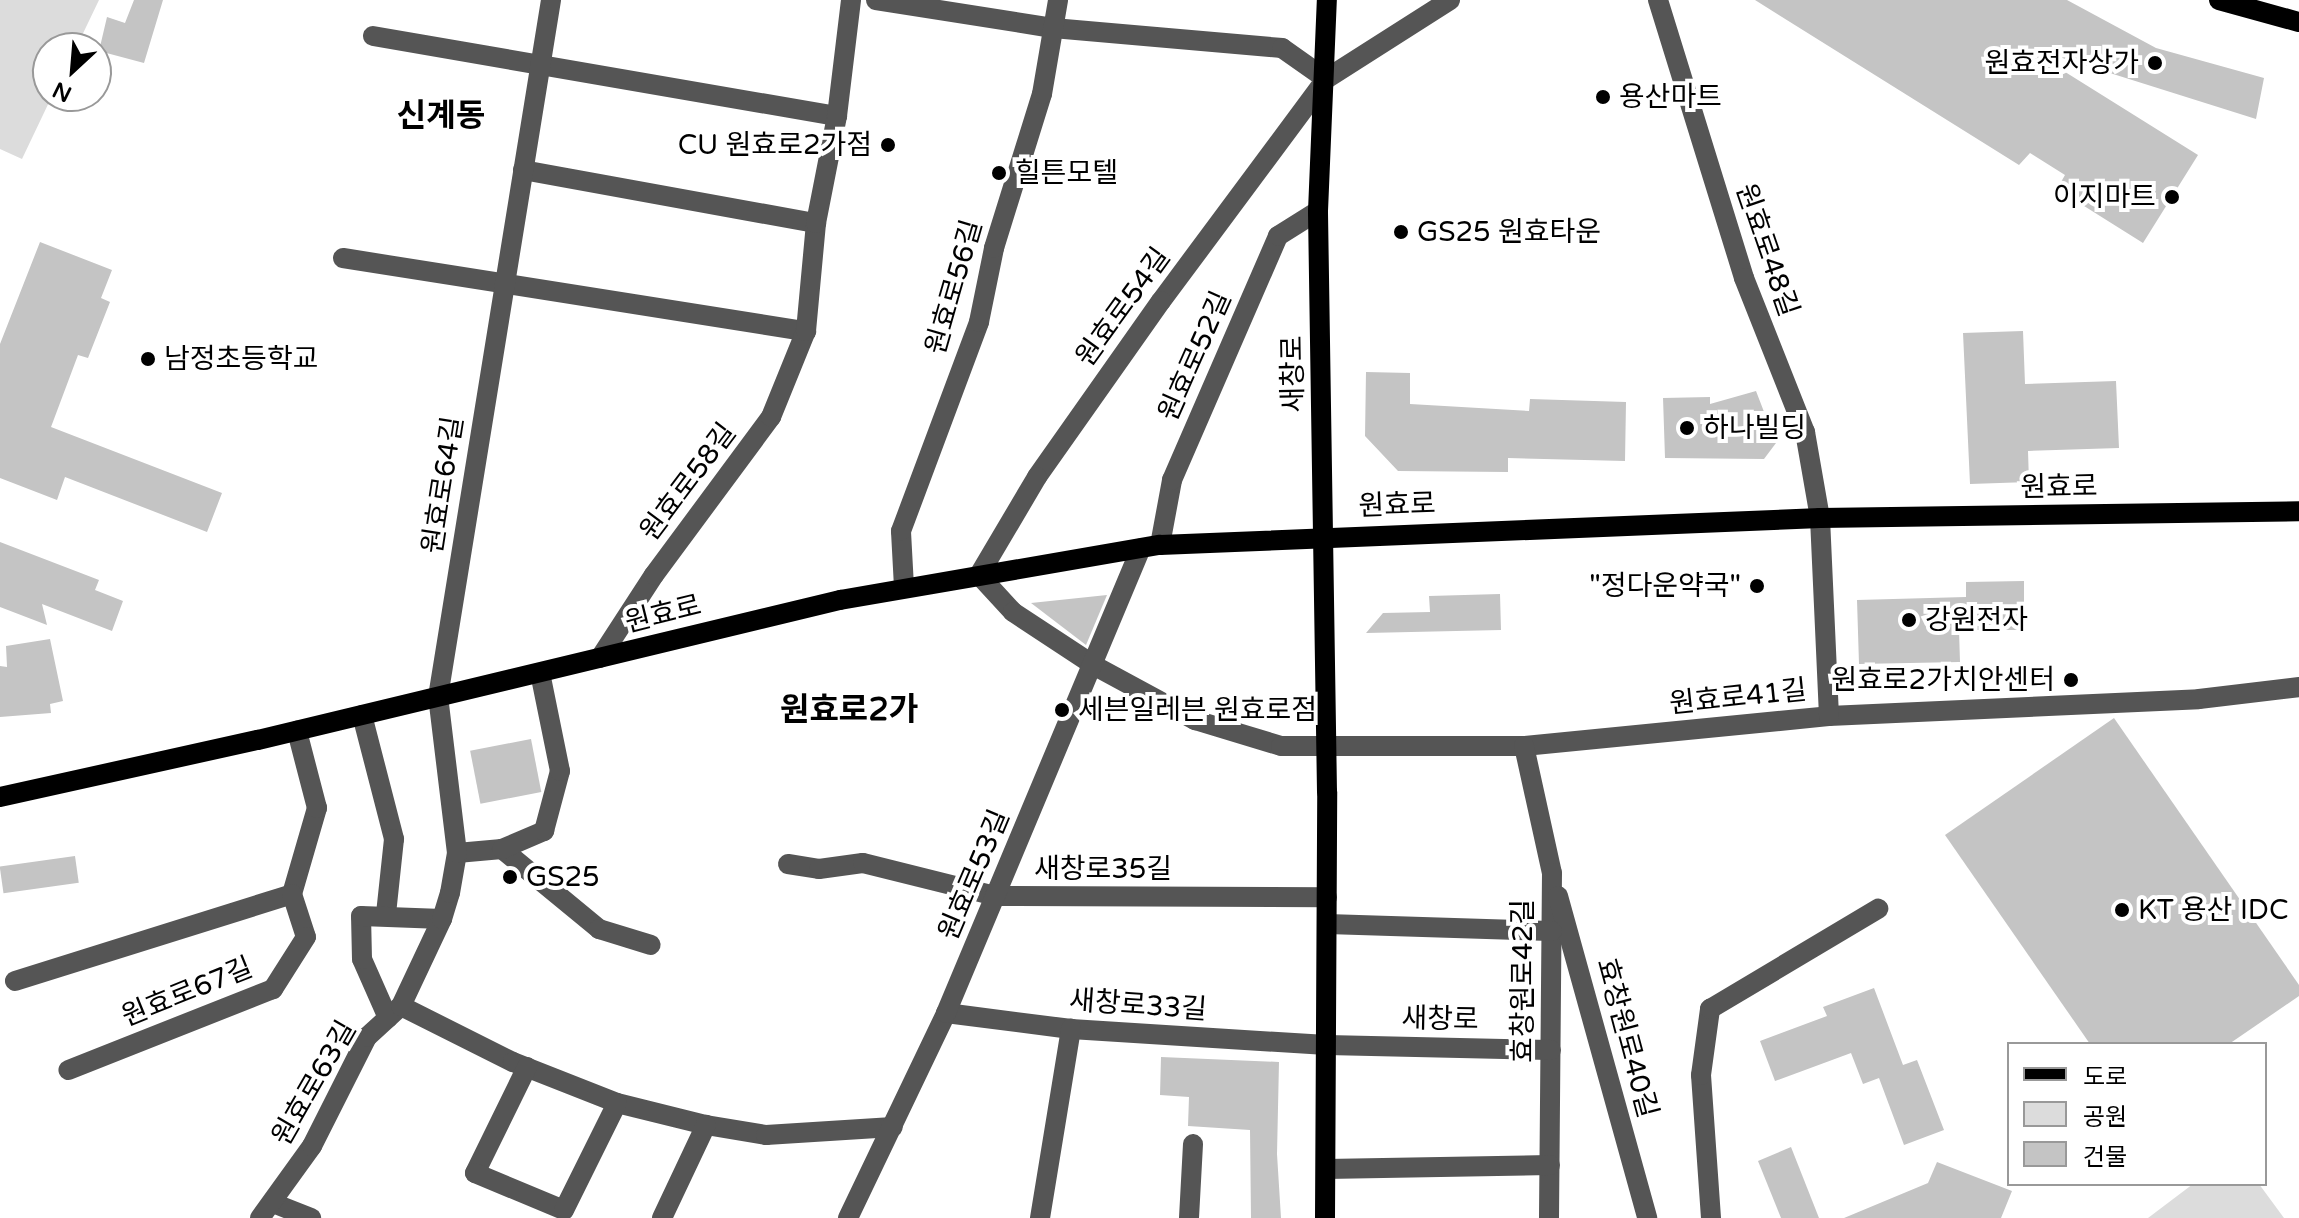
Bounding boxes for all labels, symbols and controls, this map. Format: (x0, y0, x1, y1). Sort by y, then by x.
north arrow (32, 32, 112, 112)
place label: 원효전자상가 (1984, 46, 2139, 80)
marker: 원효전자상가 (2146, 54, 2164, 72)
text: N (49, 76, 76, 107)
place label: 용산마트 (1619, 80, 1722, 114)
marker: 용산마트 (1594, 88, 1612, 106)
district label: 신계동 (397, 97, 485, 135)
place label: CU 원효로2가점 (678, 128, 872, 162)
marker: CU 원효로2가점 (879, 136, 897, 154)
place label: 힐튼모텔 (1015, 156, 1118, 190)
marker: 힐튼모텔 (990, 164, 1008, 182)
street label: 원효로48길 (1729, 179, 1805, 321)
place label: 이지마트 (2053, 180, 2156, 214)
marker: 이지마트 (2163, 188, 2181, 206)
place label: GS25 원효타운 (1417, 215, 1601, 249)
street label: 원효로56길 (919, 216, 989, 358)
marker: GS25 원효타운 (1392, 223, 1410, 241)
street label: 원효로54길 (1069, 241, 1177, 373)
street label: 원효로52길 (1152, 286, 1238, 426)
street label: 새창로 (1276, 335, 1310, 413)
place label: 남정초등학교 (164, 342, 319, 376)
marker: 남정초등학교 (139, 350, 157, 368)
place label: 하나빌딩 (1703, 411, 1806, 445)
street label: 원효로64길 (416, 414, 470, 556)
street label: 원효로58길 (633, 417, 743, 547)
marker: 하나빌딩 (1678, 419, 1696, 437)
street label: 원효로 (2020, 470, 2098, 504)
street label: 원효로 (1358, 487, 1436, 523)
place label: "정다운약국" (1589, 569, 1741, 603)
marker: "정다운약국" (1748, 577, 1766, 595)
street label: 원효로 (621, 588, 705, 640)
place label: 강원전자 (1925, 603, 2028, 637)
marker: 강원전자 (1900, 611, 1918, 629)
place label: 원효로2가치안센터 (1831, 663, 2055, 697)
marker: 원효로2가치안센터 (2062, 671, 2080, 689)
street label: 원효로41길 (1668, 673, 1808, 721)
district label: 원효로2가 (780, 691, 918, 729)
place label: 세븐일레븐 원효로점 (1078, 693, 1317, 727)
marker: 세븐일레븐 원효로점 (1053, 701, 1071, 719)
street label: 원효로53길 (932, 805, 1016, 945)
street label: 새창로35길 (1034, 852, 1172, 886)
place label: GS25 (526, 860, 600, 894)
marker: GS25 (501, 868, 519, 886)
place label: KT 용산 IDC (2138, 893, 2288, 927)
street label: 효창원로42길 (1506, 899, 1540, 1063)
marker: KT 용산 IDC (2113, 901, 2131, 919)
street label: 원효로67길 (117, 951, 257, 1033)
street label: 효창원로40길 (1590, 954, 1664, 1122)
street label: 새창로33길 (1068, 983, 1208, 1027)
street label: 새창로 (1401, 1002, 1479, 1036)
street label: 원효로63길 (265, 1015, 363, 1151)
legend (2007, 1042, 2267, 1186)
text: 도로 (2083, 1063, 2127, 1092)
text: 공원 (2083, 1103, 2127, 1132)
text: 건물 (2083, 1143, 2127, 1172)

